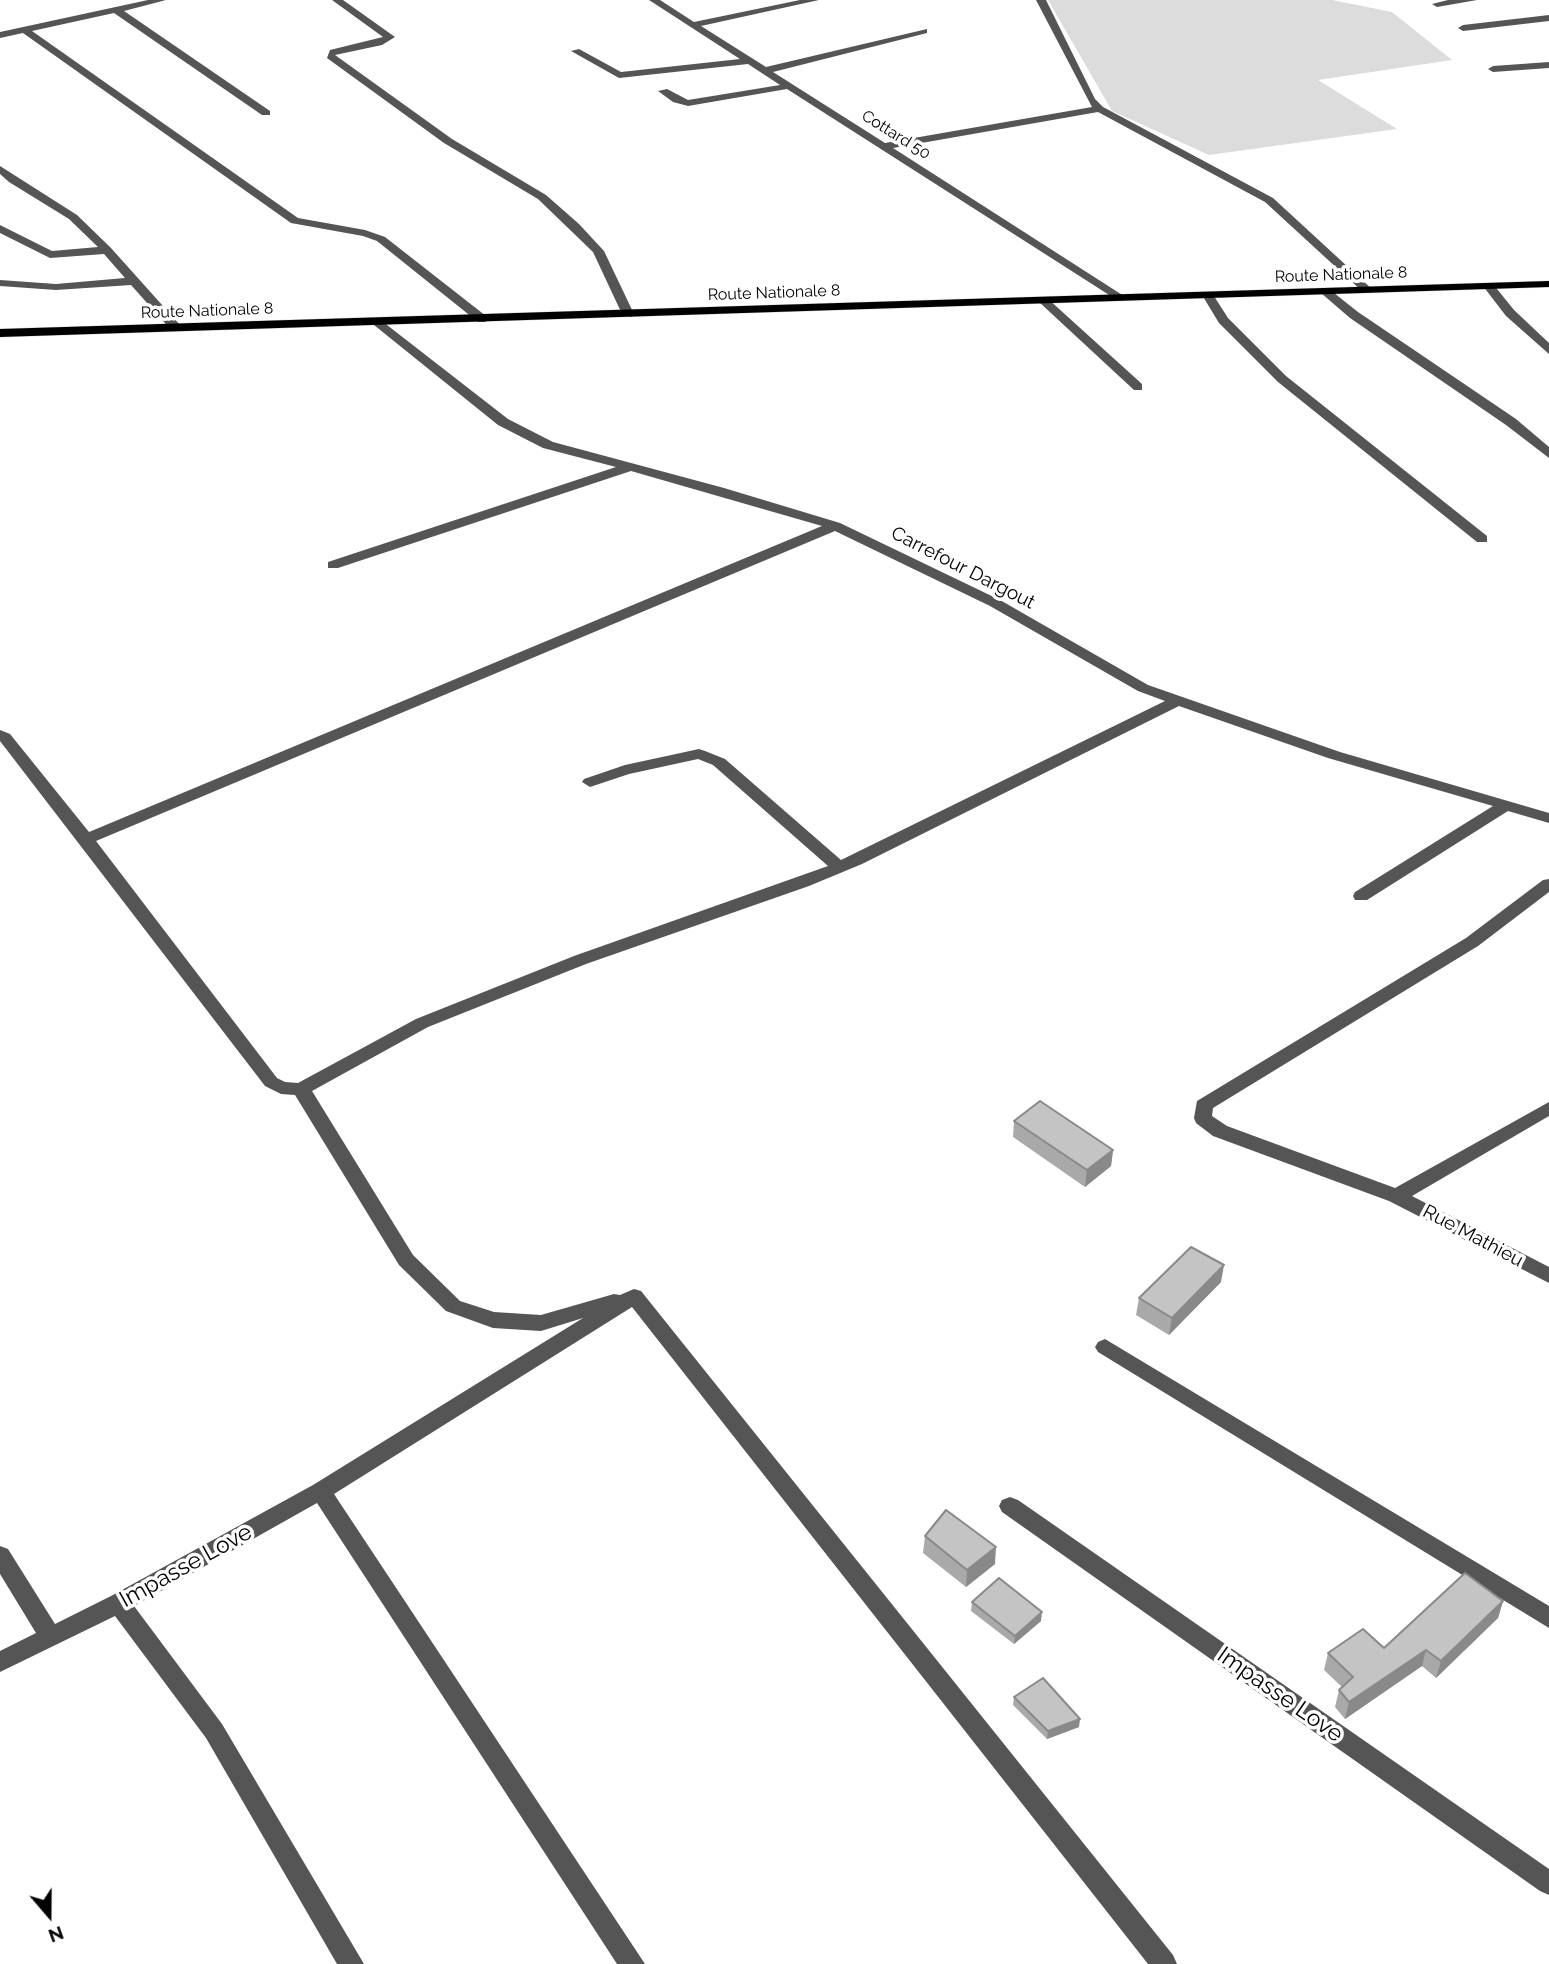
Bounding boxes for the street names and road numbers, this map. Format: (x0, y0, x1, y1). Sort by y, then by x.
street label: Cottard 50 (858, 106, 934, 164)
street label: Route Nationale 8 (1274, 263, 1408, 287)
street label: Route Nationale 8 (707, 281, 841, 305)
street label: Route Nationale 8 (140, 299, 274, 323)
street label: Carrefour Dargout (887, 522, 1039, 614)
street label: Rue Mathieu (1419, 1200, 1527, 1272)
street label: Impasse Love (115, 1518, 257, 1614)
street label: Impasse Love (1212, 1642, 1348, 1748)

